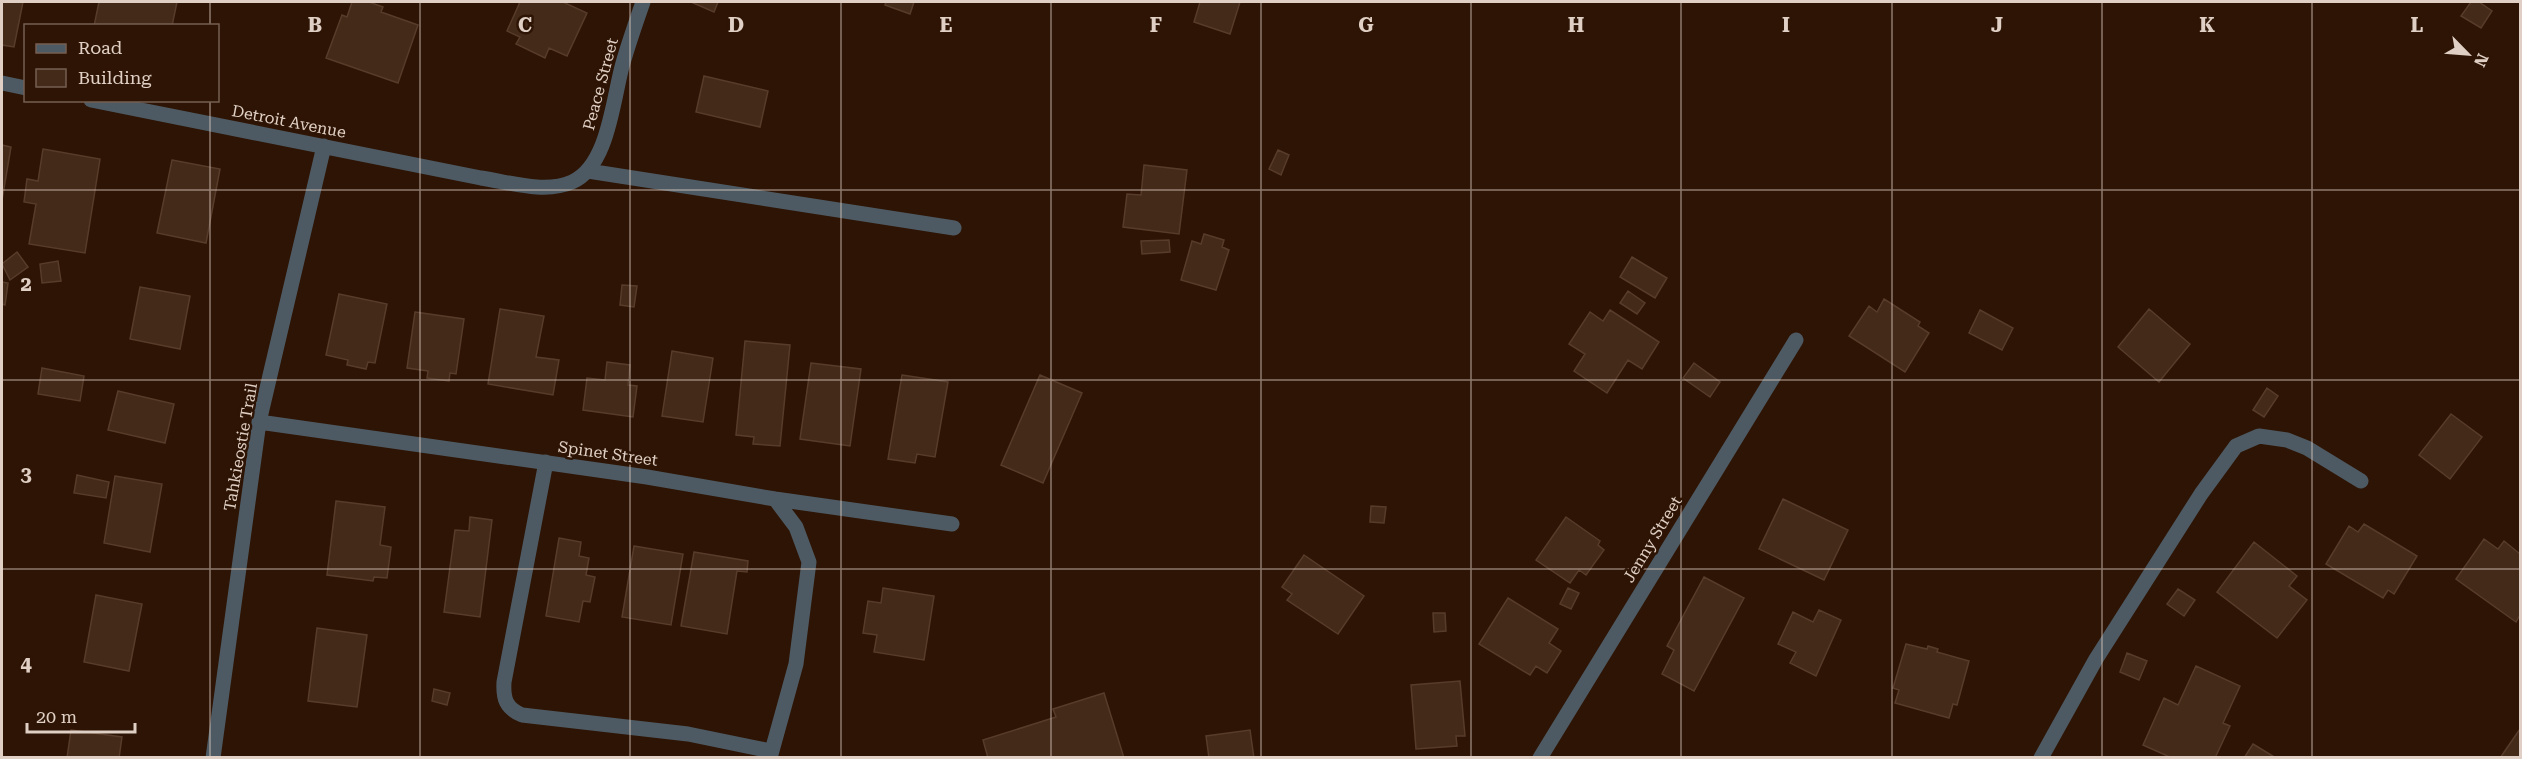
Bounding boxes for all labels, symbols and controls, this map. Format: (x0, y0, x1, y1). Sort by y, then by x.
text: B (308, 13, 322, 37)
text: C (518, 13, 532, 37)
text: D (728, 13, 744, 37)
text: E (940, 13, 953, 37)
text: F (1150, 13, 1162, 37)
text: G (1358, 13, 1374, 37)
text: H (1568, 13, 1584, 37)
text: I (1782, 13, 1790, 37)
text: J (1991, 13, 2003, 37)
text: K (2199, 13, 2215, 37)
text: L (2411, 13, 2424, 37)
legend (24, 24, 219, 102)
north arrow (2438, 24, 2498, 84)
street label: Peace Street (579, 36, 622, 132)
text: Road (78, 37, 123, 58)
text: N (2470, 51, 2492, 70)
text: Building (78, 67, 152, 88)
street label: Detroit Avenue (230, 101, 348, 142)
text: 2 (20, 272, 32, 296)
street label: Tahkieostie Trail (220, 382, 261, 513)
street label: Spinet Street (557, 437, 659, 470)
text: 3 (20, 462, 32, 486)
street label: Jenny Street (1619, 493, 1686, 586)
text: 4 (20, 652, 32, 676)
scale bar (27, 696, 135, 734)
text: 20 m (36, 706, 77, 727)

